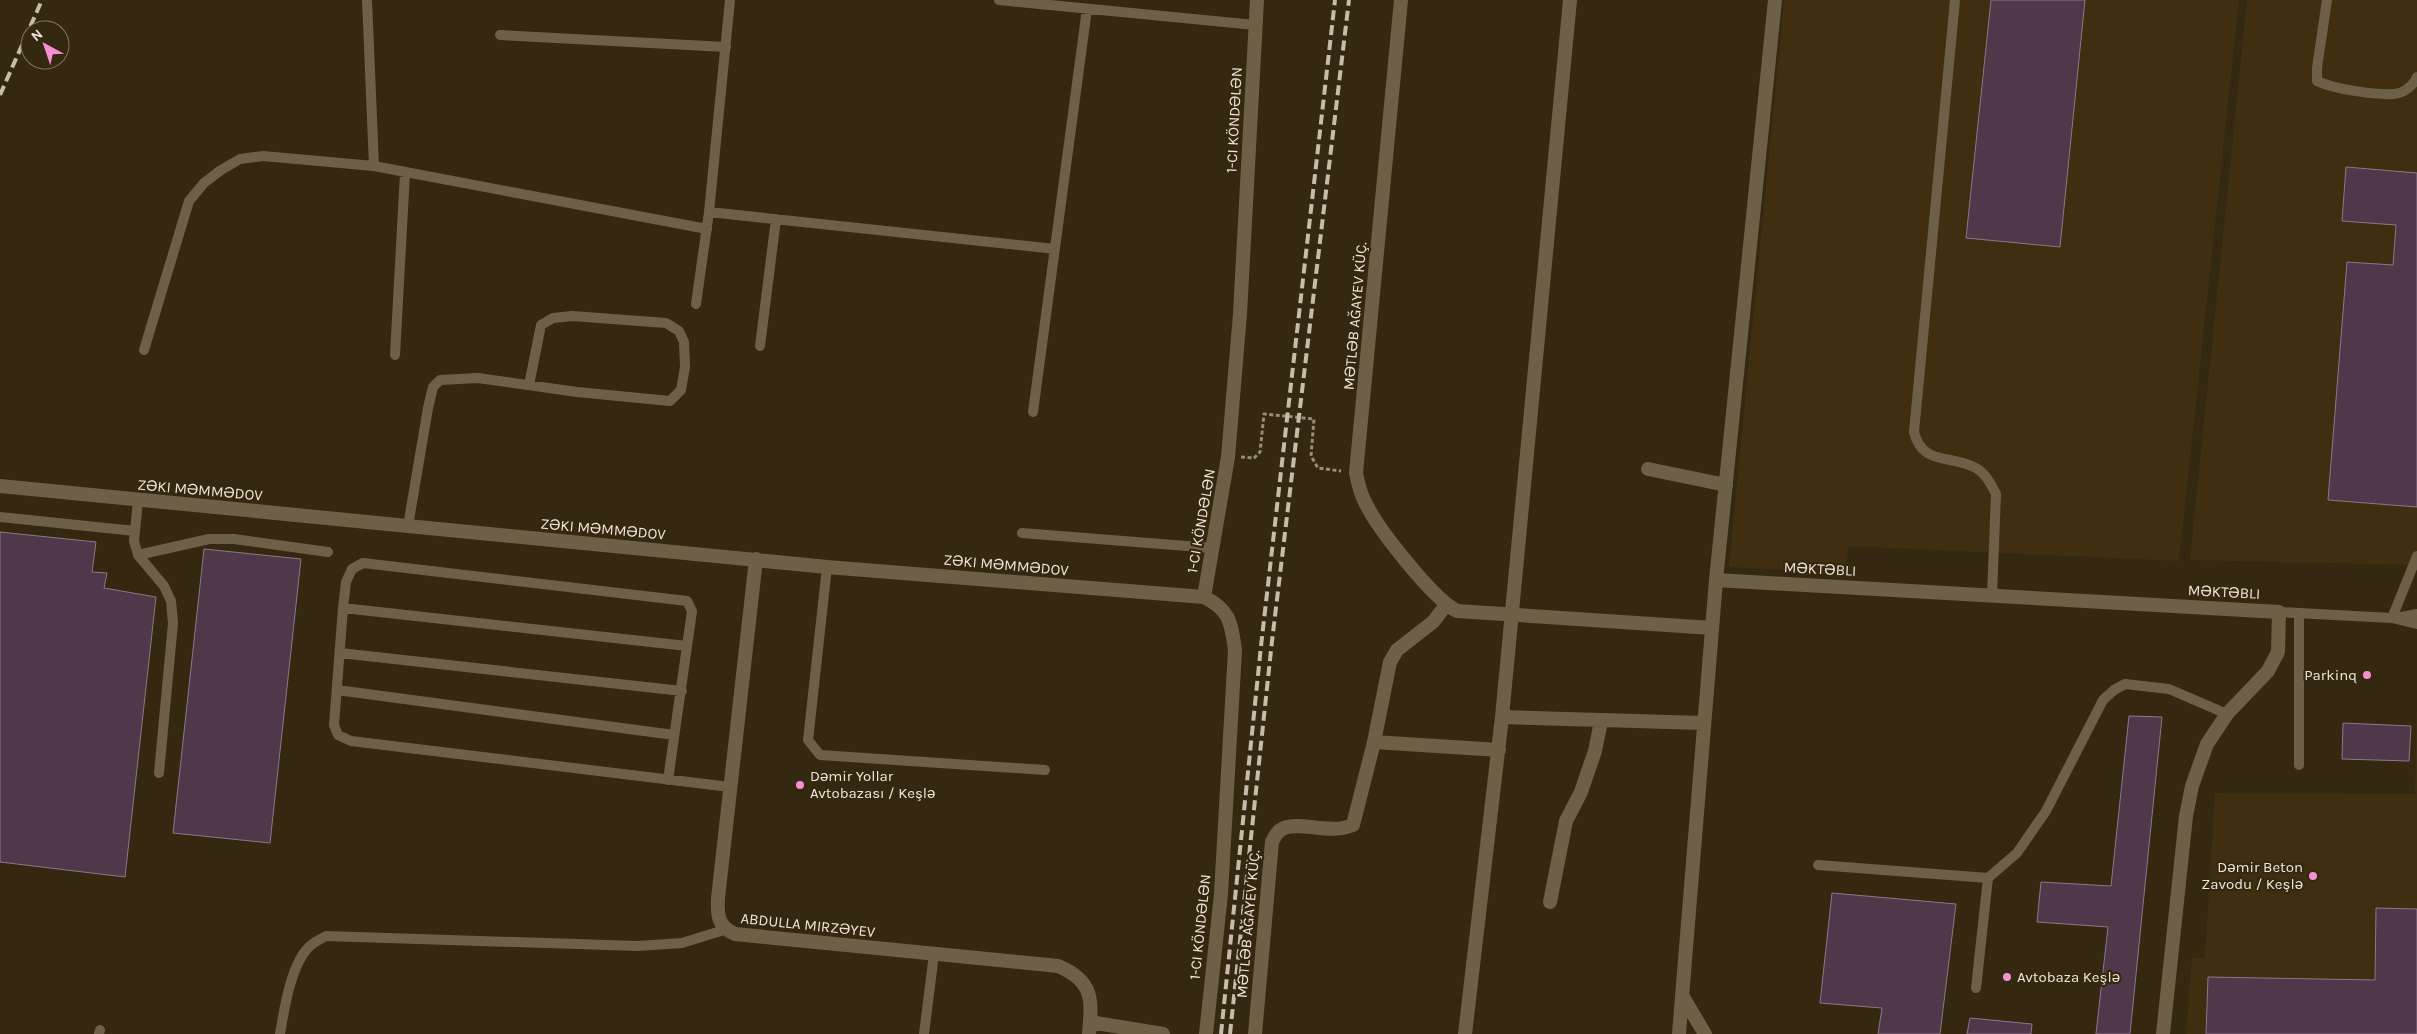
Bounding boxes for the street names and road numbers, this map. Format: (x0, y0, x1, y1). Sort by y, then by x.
street label: 1-CI KÖNDƏLƏN (1222, 67, 1246, 173)
street label: MƏTLƏB AĞAYEV KÜÇ. (1340, 241, 1370, 391)
street label: 1-CI KÖNDƏLƏN (1183, 467, 1219, 575)
street label: ZƏKI MƏMMƏDOV (137, 476, 264, 504)
street label: ZƏKI MƏMMƏDOV (540, 515, 667, 543)
street label: ZƏKI MƏMMƏDOV (943, 551, 1070, 579)
street label: MƏKTƏBLI (1783, 558, 1857, 580)
street label: MƏKTƏBLI (2187, 581, 2261, 603)
street label: MƏTLƏB AĞAYEV KÜÇ. (1233, 849, 1263, 999)
street label: 1-CI KÖNDƏLƏN (1186, 873, 1214, 981)
street label: ABDULLA MIRZƏYEV (740, 909, 877, 941)

